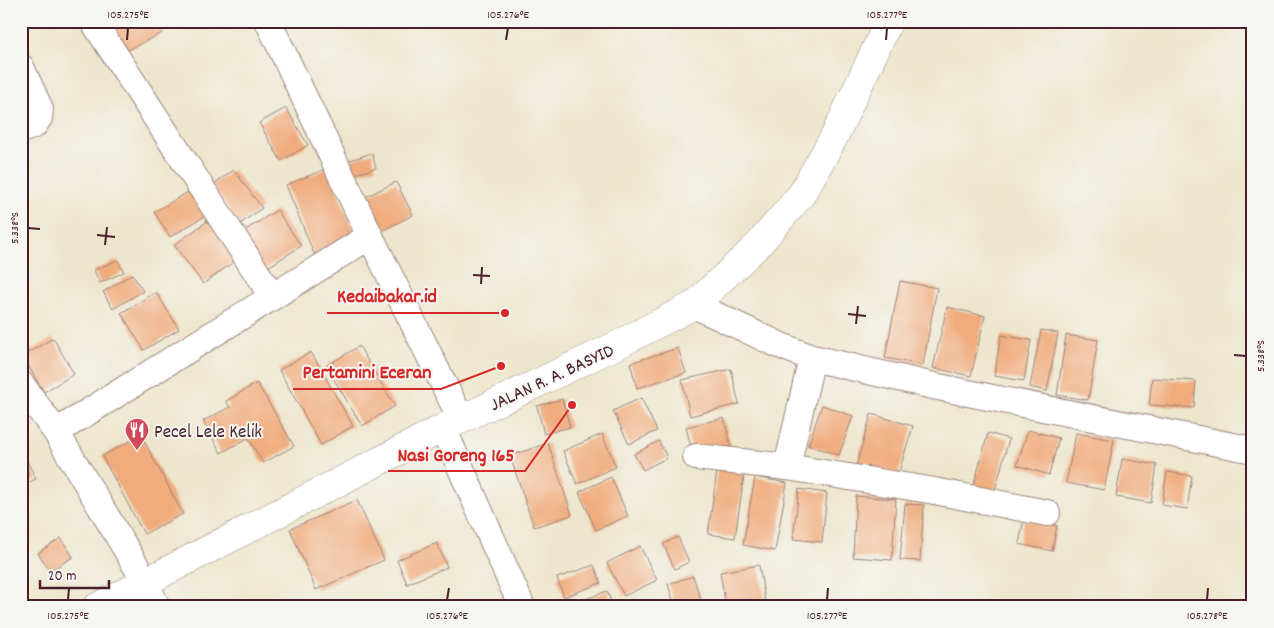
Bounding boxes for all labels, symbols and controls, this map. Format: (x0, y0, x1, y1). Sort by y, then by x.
text: 105.275°E (107, 7, 149, 24)
text: 105.276°E (487, 7, 529, 24)
text: 105.277°E (867, 7, 908, 24)
text: 5.338°S (7, 212, 24, 244)
callout: Kedaibakar.id (327, 278, 447, 313)
text: Kedaibakar.id (337, 284, 437, 312)
street label: JALAN R. A. BASYID (486, 338, 619, 420)
text: 5.338°S (1253, 340, 1270, 372)
callout: Pertamini Eceran (293, 354, 441, 389)
text: Pertamini Eceran (303, 360, 431, 388)
restaurant icon: Pecel Lele Kelik (124, 417, 150, 451)
place label: Pecel Lele Kelik (154, 420, 262, 447)
callout: Nasi Goreng 165 (388, 436, 525, 471)
text: Nasi Goreng 165 (397, 443, 515, 471)
scale bar (40, 558, 109, 590)
text: 20 m (48, 566, 76, 588)
text: 105.275°E (47, 608, 89, 625)
text: 105.276°E (426, 608, 468, 625)
text: 105.277°E (807, 608, 848, 625)
text: 105.278°E (1187, 608, 1228, 625)

